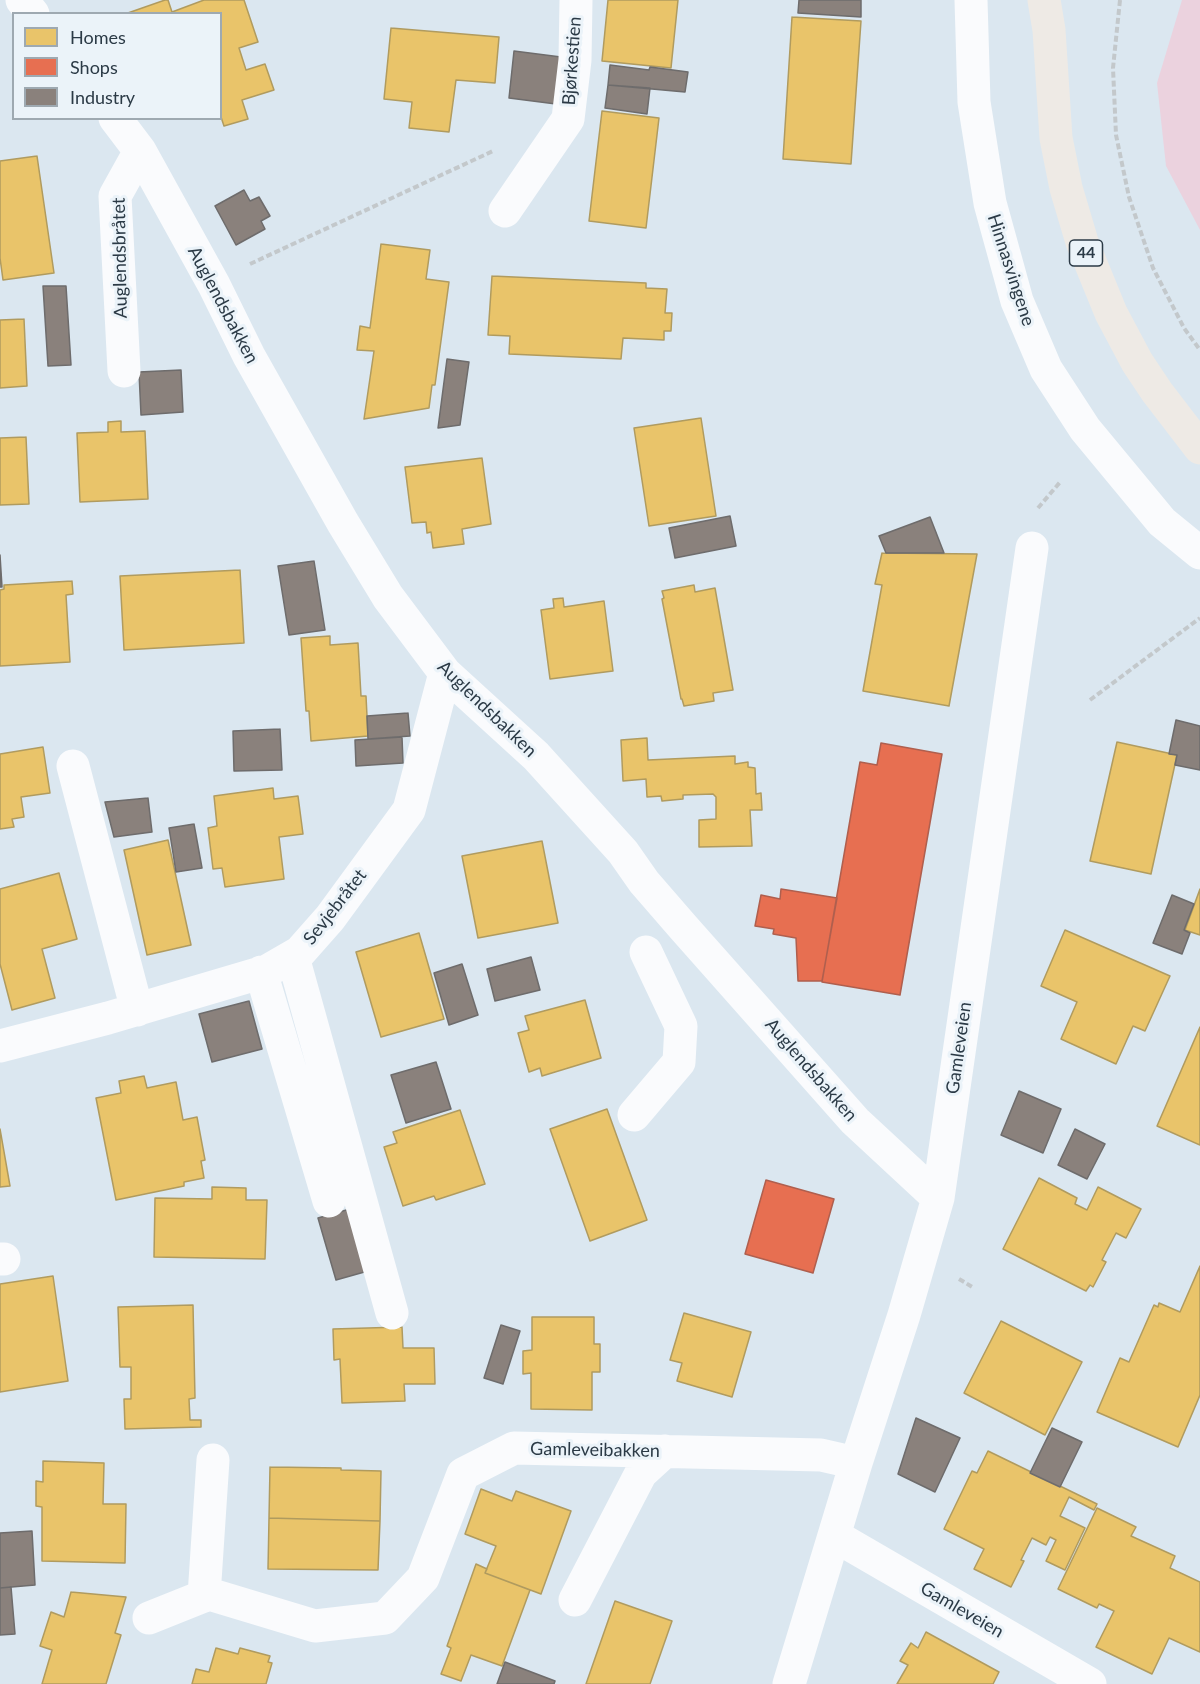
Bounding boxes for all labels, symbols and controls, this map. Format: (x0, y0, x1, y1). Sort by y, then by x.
legend (12, 12, 222, 120)
street label: Bjørkestien (558, 16, 586, 106)
text: Homes (70, 26, 126, 48)
text: Shops (70, 56, 118, 78)
text: Industry (70, 86, 135, 108)
street label: Auglendsbråtet (108, 197, 132, 319)
street label: Hinnasvingene (983, 211, 1039, 329)
road number: 44 (1070, 240, 1102, 266)
street label: Auglendsbakken (183, 243, 263, 367)
street label: Auglendsbakken (433, 656, 541, 762)
street label: Sevjebråtet (299, 865, 371, 949)
street label: Gamleveien (942, 1001, 976, 1095)
street label: Auglendsbakken (760, 1014, 862, 1126)
street label: Gamleveibakken (530, 1438, 660, 1462)
street label: Gamleveien (916, 1577, 1008, 1643)

